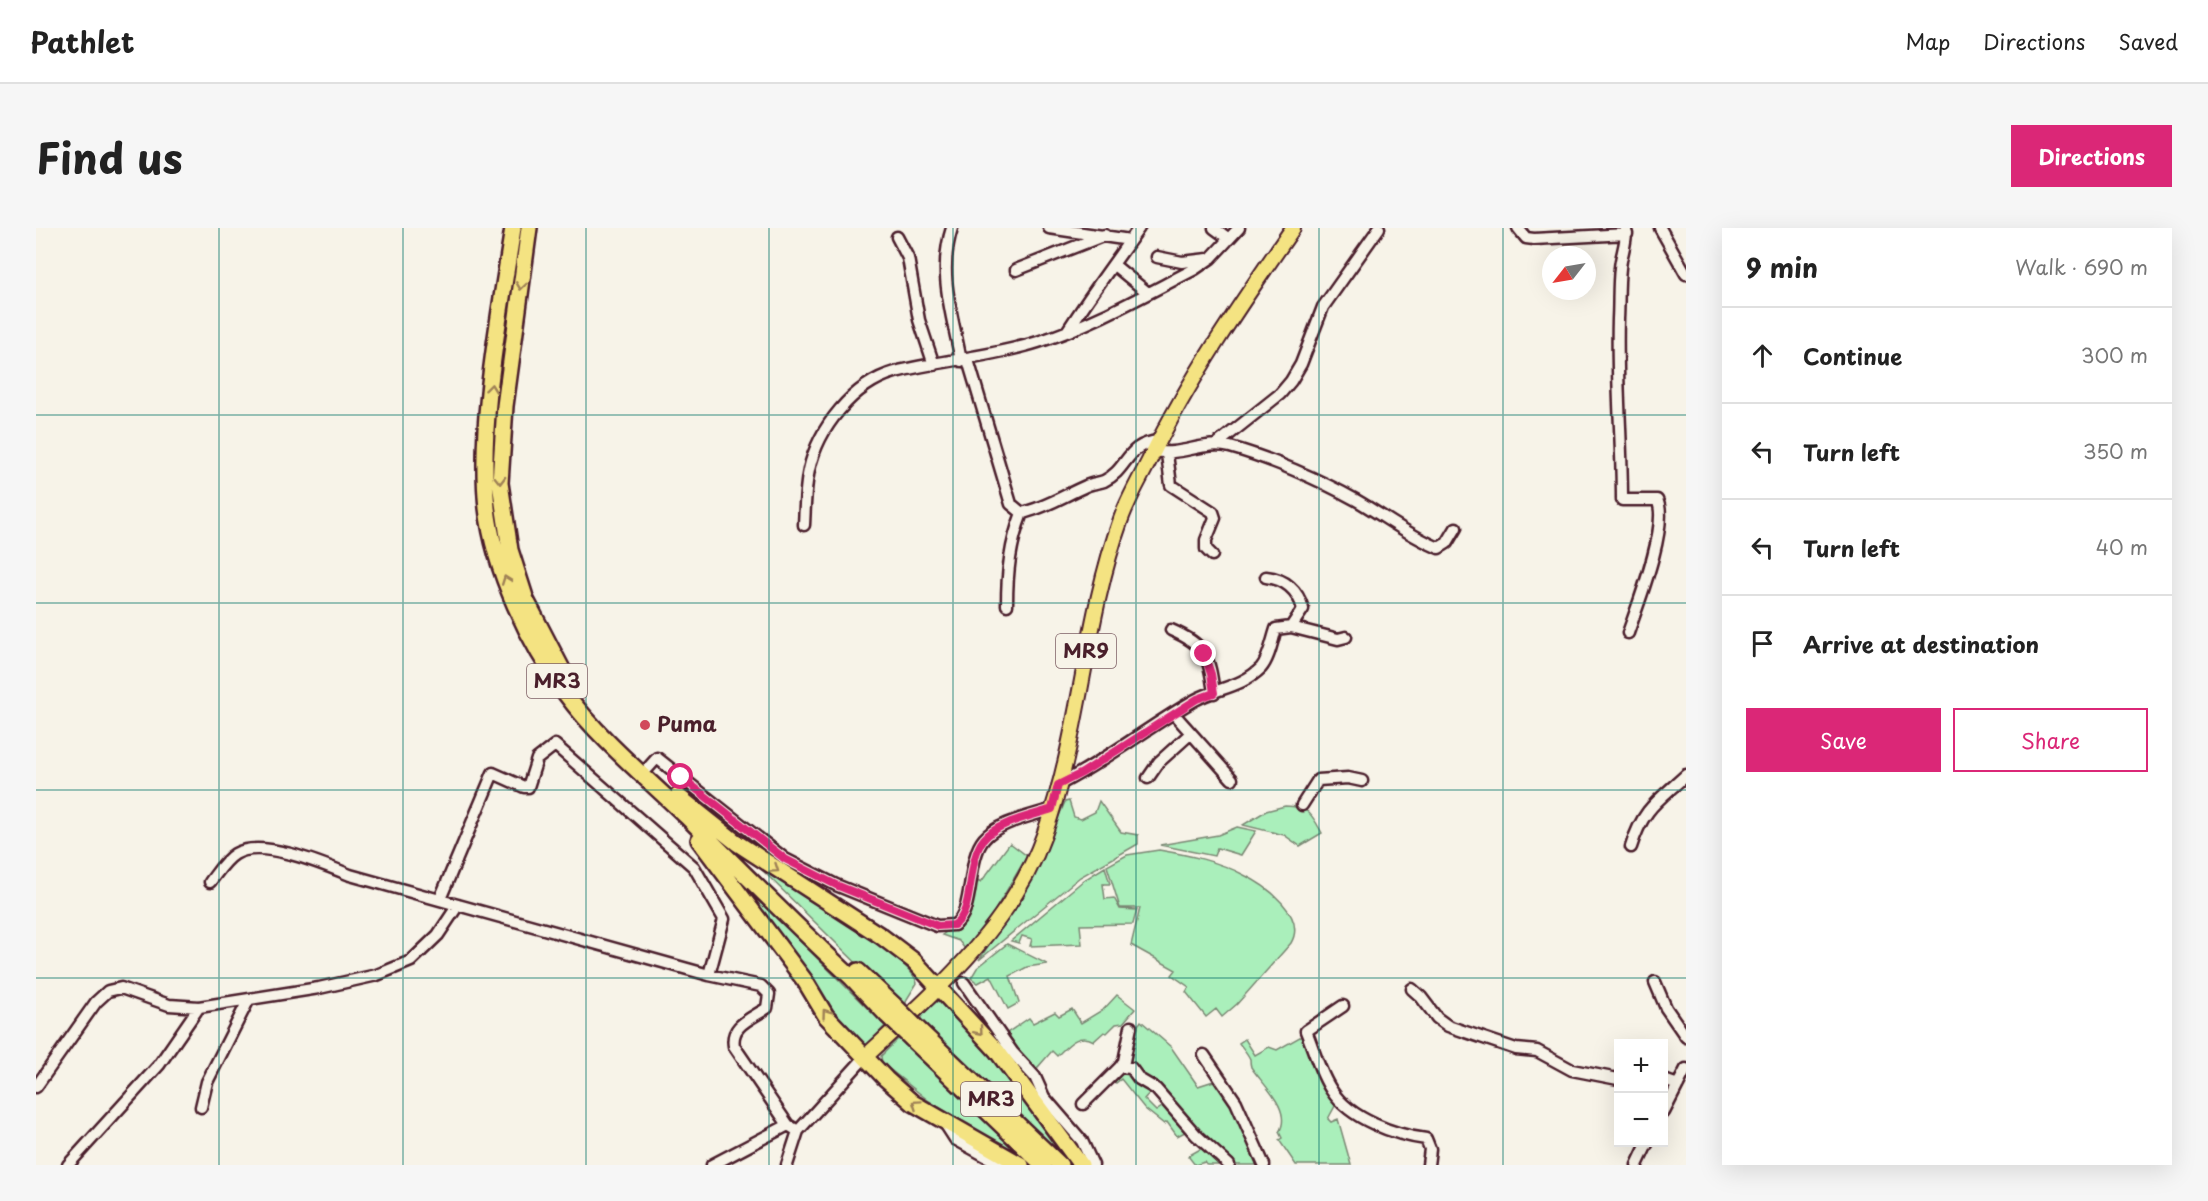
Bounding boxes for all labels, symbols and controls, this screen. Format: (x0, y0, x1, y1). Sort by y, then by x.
text: Pathlet (30, 20, 134, 63)
text: Map (1905, 25, 1950, 57)
text: Directions (1983, 25, 2085, 57)
text: Saved (2118, 25, 2178, 57)
text: Find us (36, 125, 183, 188)
button: Directions (2011, 125, 2172, 187)
north arrow (1542, 246, 1596, 300)
text: 9 min (1746, 248, 1818, 287)
text: Walk · 690 m (2015, 252, 2148, 282)
one-way arrow (515, 281, 527, 291)
icon: ahead (1746, 339, 1779, 372)
text: Continue (1803, 339, 1902, 372)
text: 300 m (2081, 340, 2148, 370)
one-way arrow (484, 383, 497, 392)
icon: left (1746, 435, 1779, 468)
text: Turn left (1803, 435, 1900, 468)
text: 350 m (2083, 436, 2148, 466)
one-way arrow (494, 475, 506, 484)
icon: left (1746, 531, 1779, 564)
text: Turn left (1803, 531, 1900, 564)
text: 40 m (2096, 532, 2148, 562)
one-way arrow (500, 575, 513, 586)
icon: arrive (1746, 627, 1779, 660)
text: Arrive at destination (1803, 627, 2039, 660)
road number: MR9 (1056, 634, 1116, 668)
route end (1190, 640, 1216, 666)
road number: MR3 (527, 664, 587, 698)
place label: Puma (657, 707, 717, 739)
button: Save (1746, 708, 1941, 772)
button: Share (1953, 708, 2148, 772)
marker: Puma (638, 718, 652, 732)
route start (667, 763, 693, 789)
one-way arrow (769, 862, 780, 873)
one-way arrow (822, 1009, 833, 1020)
one-way arrow (972, 1024, 983, 1035)
map controls (1614, 1039, 1668, 1147)
button: + (1614, 1039, 1668, 1093)
road number: MR3 (961, 1082, 1021, 1116)
button: − (1614, 1093, 1668, 1147)
one-way arrow (912, 1099, 922, 1111)

